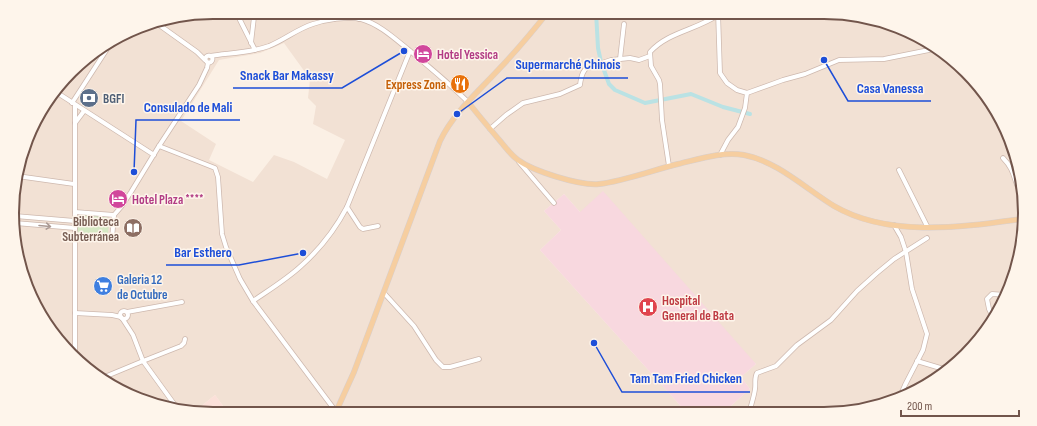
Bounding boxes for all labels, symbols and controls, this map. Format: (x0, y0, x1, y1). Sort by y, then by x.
hotel icon: Hotel Yessica (412, 43, 434, 65)
place label: Hotel Yessica (437, 47, 498, 63)
callout: Supermarché Chinois (507, 52, 628, 78)
text: Supermarché Chinois (515, 56, 621, 73)
callout: Snack Bar Makassy (233, 62, 342, 88)
text: Snack Bar Makassy (240, 67, 334, 84)
restaurant icon: Express Zona (449, 73, 471, 95)
callout: Casa Vanessa (848, 75, 931, 101)
place label: Express Zona (386, 77, 446, 93)
text: Casa Vanessa (857, 80, 924, 97)
bank icon: BGFI (78, 87, 100, 109)
place label: BGFI (103, 91, 124, 107)
callout: Consulado de Mali (136, 94, 240, 120)
text: Consulado de Mali (144, 99, 232, 116)
hotel icon: Hotel Plaza **** (107, 188, 129, 210)
place label: Hotel Plaza **** (132, 192, 204, 208)
place label: Biblioteca Subterránea (62, 214, 119, 245)
library icon: Biblioteca Subterránea (122, 217, 144, 239)
one-way arrow (38, 222, 51, 229)
callout: Bar Esthero (166, 239, 239, 265)
text: Bar Esthero (174, 244, 232, 261)
place label: Galeria 12 de Octubre (117, 272, 168, 303)
supermarket icon: Galeria 12 de Octubre (92, 275, 114, 297)
place label: Hospital General de Bata (662, 293, 734, 324)
hospital icon: Hospital General de Bata (637, 296, 659, 318)
callout: Tam Tam Fried Chicken (622, 366, 750, 392)
text: Tam Tam Fried Chicken (630, 370, 742, 387)
scale bar (901, 392, 1019, 418)
text: 200 m (907, 399, 933, 414)

